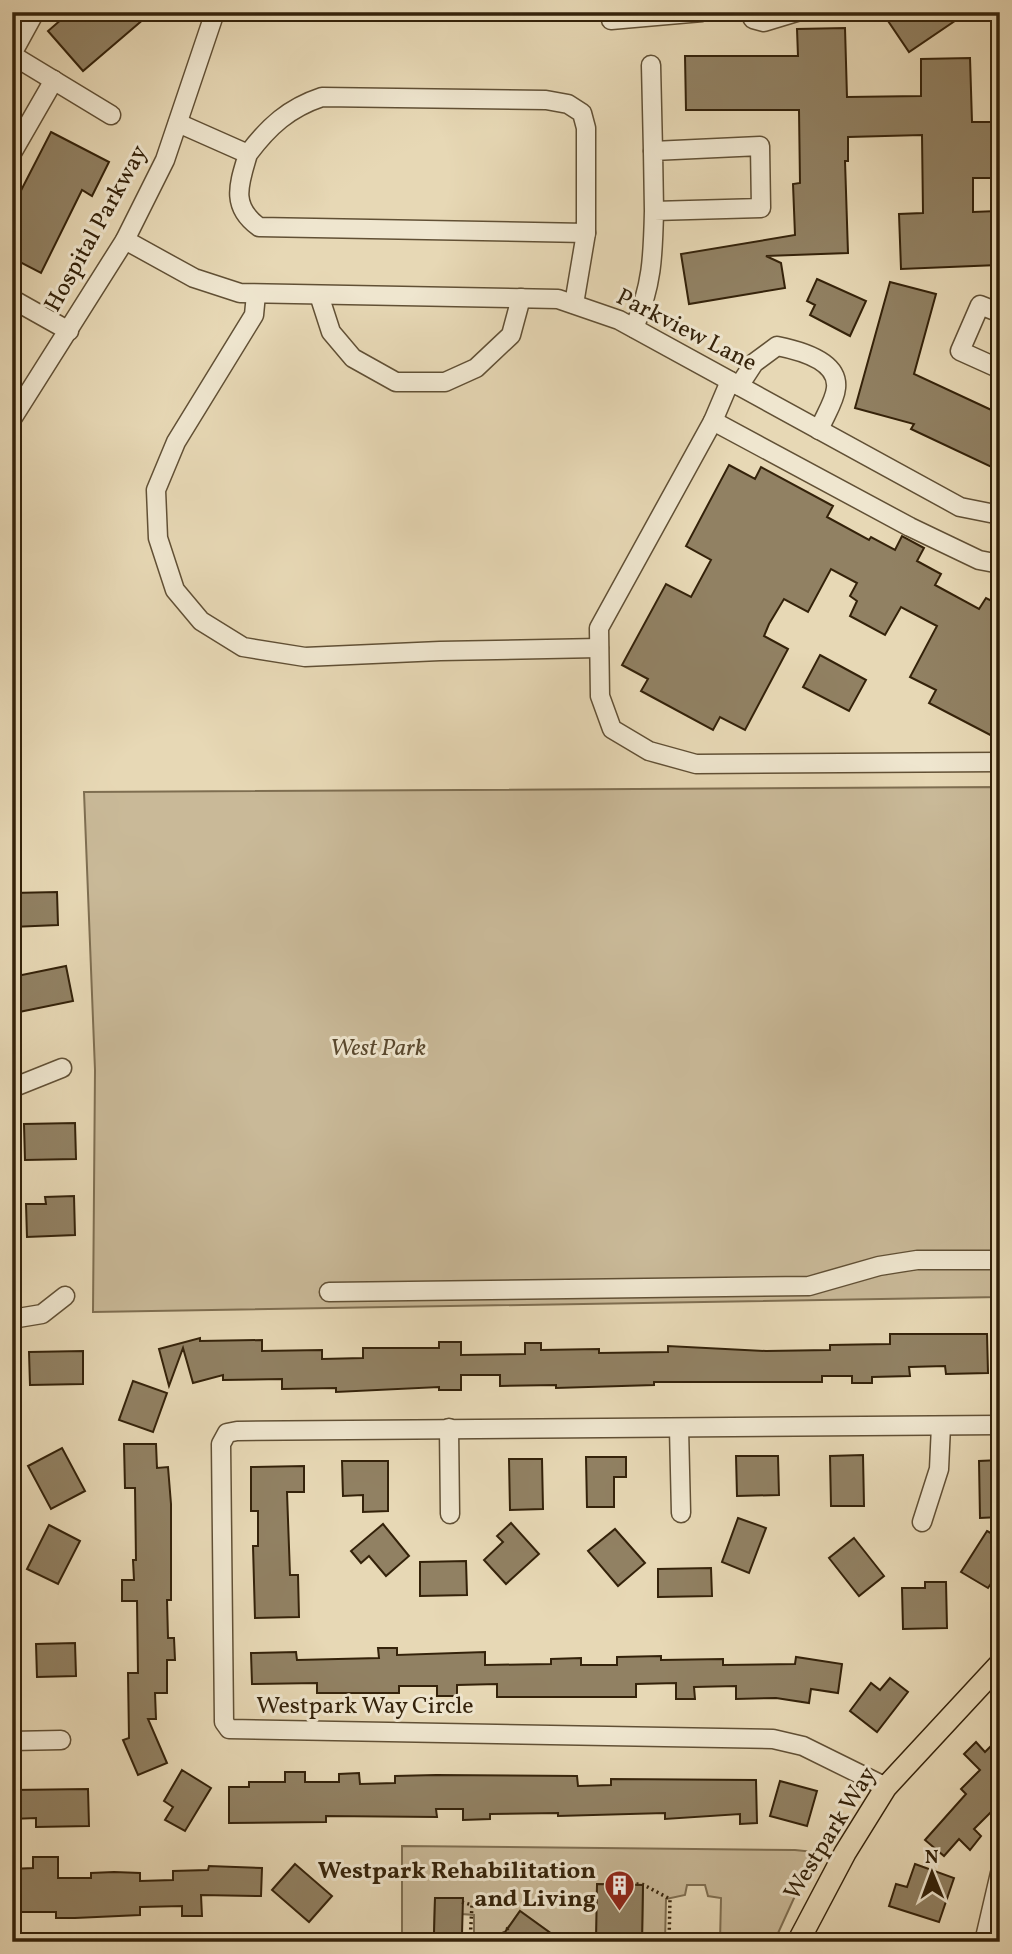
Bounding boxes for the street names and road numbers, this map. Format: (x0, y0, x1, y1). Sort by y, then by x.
street label: Hospital Parkway (37, 139, 157, 319)
street label: Parkview Lane (610, 281, 762, 381)
street label: Westpark Way Circle (256, 1690, 474, 1724)
street label: Westpark Way (776, 1761, 886, 1907)

